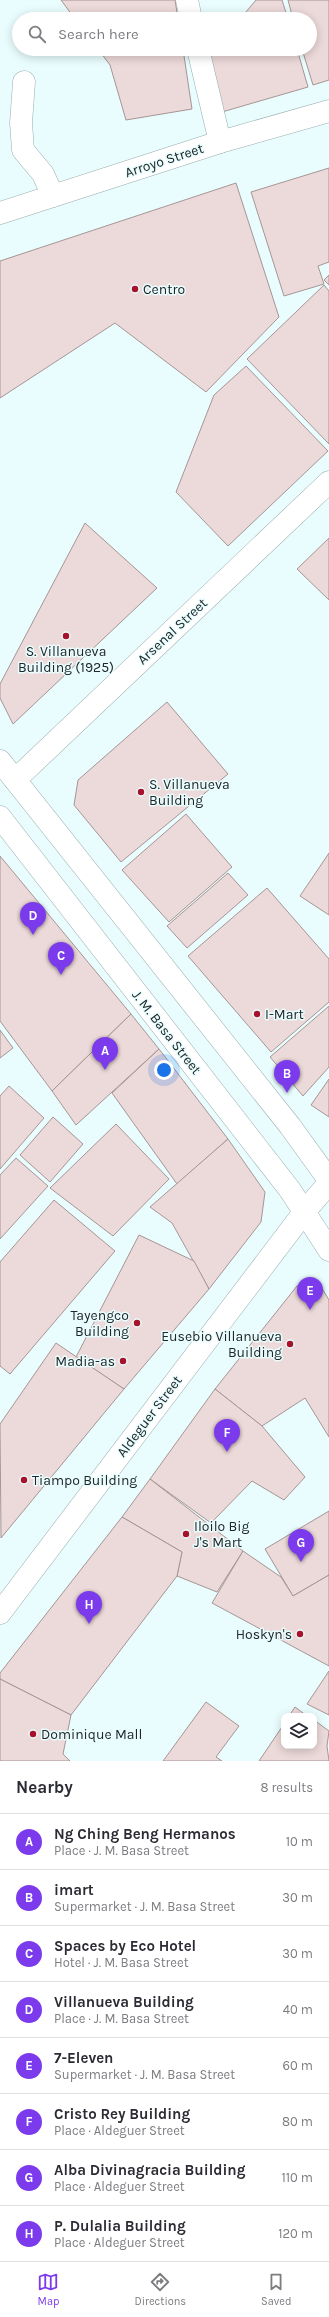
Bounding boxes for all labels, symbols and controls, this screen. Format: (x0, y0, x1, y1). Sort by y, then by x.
search box (12, 12, 317, 56)
icon: search (26, 23, 48, 45)
text: Search here (58, 25, 139, 43)
street label: Arroyo Street (123, 140, 206, 181)
place label: Centro (143, 281, 185, 298)
marker: Centro (130, 284, 140, 294)
street label: Arsenal Street (134, 595, 211, 668)
marker: S. Villanueva Building (1925) (61, 631, 71, 641)
place label: S. Villanueva Building (1925) (18, 643, 114, 676)
place label: S. Villanueva Building (149, 776, 230, 809)
marker: S. Villanueva Building (136, 787, 146, 797)
pin: D (20, 902, 46, 935)
pin: C (48, 942, 74, 975)
street label: J. M. Basa Street (128, 987, 205, 1078)
place label: I-Mart (265, 1006, 304, 1023)
marker: I-Mart (252, 1009, 262, 1019)
pin: A (92, 1037, 118, 1070)
your location (154, 1060, 174, 1080)
pin: B (274, 1060, 300, 1093)
pin: E (297, 1277, 323, 1310)
place label: Tayengco Building (71, 1307, 129, 1340)
marker: Tayengco Building (132, 1318, 142, 1328)
place label: Eusebio Villanueva Building (161, 1328, 282, 1361)
marker: Eusebio Villanueva Building (285, 1339, 295, 1349)
place label: Madia-as (55, 1353, 115, 1370)
marker: Madia-as (118, 1356, 128, 1366)
street label: Aldeguer Street (113, 1372, 186, 1460)
pin: F (214, 1419, 240, 1452)
place label: Tiampo Building (32, 1472, 137, 1489)
marker: Tiampo Building (19, 1475, 29, 1485)
place label: Iloilo Big J's Mart (194, 1518, 249, 1551)
marker: Iloilo Big J's Mart (181, 1529, 191, 1539)
pin: G (288, 1529, 314, 1562)
pin: H (76, 1591, 102, 1624)
place label: Hoskyn's (236, 1626, 292, 1643)
marker: Hoskyn's (295, 1629, 305, 1639)
map controls (281, 1713, 317, 1749)
button: layers (281, 1713, 317, 1749)
place label: Dominique Mall (41, 1726, 142, 1743)
marker: Dominique Mall (28, 1729, 38, 1739)
text: Nearby (16, 1777, 73, 1797)
text: 8 results (260, 1780, 313, 1795)
text: Ng Ching Beng Hermanos (54, 1825, 236, 1843)
text: A (25, 1834, 33, 1849)
text: 10 m (286, 1834, 313, 1849)
text: Place · J. M. Basa Street (54, 1843, 189, 1858)
text: imart (54, 1881, 94, 1899)
text: B (25, 1890, 33, 1905)
text: 30 m (282, 1890, 313, 1905)
text: Supermarket · J. M. Basa Street (54, 1899, 235, 1914)
text: Spaces by Eco Hotel (54, 1937, 196, 1955)
text: C (25, 1946, 33, 1961)
text: 30 m (282, 1946, 313, 1961)
text: Hotel · J. M. Basa Street (54, 1955, 189, 1970)
text: Villanueva Building (54, 1993, 194, 2011)
text: D (25, 2002, 33, 2017)
text: 40 m (283, 2002, 313, 2017)
text: Place · J. M. Basa Street (54, 2011, 189, 2026)
text: 7-Eleven (54, 2049, 113, 2067)
text: E (25, 2058, 33, 2073)
text: 60 m (283, 2058, 313, 2073)
text: Supermarket · J. M. Basa Street (54, 2067, 235, 2082)
text: Cristo Rey Building (54, 2105, 190, 2123)
text: F (25, 2114, 33, 2129)
text: 80 m (282, 2114, 313, 2129)
text: Place · Aldeguer Street (54, 2123, 185, 2138)
text: Alba Divinagracia Building (54, 2161, 245, 2179)
text: G (25, 2170, 33, 2185)
text: 110 m (281, 2170, 313, 2185)
text: Place · Aldeguer Street (54, 2179, 185, 2194)
text: P. Dulalia Building (54, 2217, 186, 2235)
text: H (24, 2226, 34, 2241)
text: 120 m (278, 2226, 313, 2241)
text: Place · Aldeguer Street (54, 2235, 185, 2250)
tab: Map (37, 2271, 59, 2308)
tab: Directions (134, 2271, 186, 2308)
tab: Saved (261, 2271, 292, 2308)

